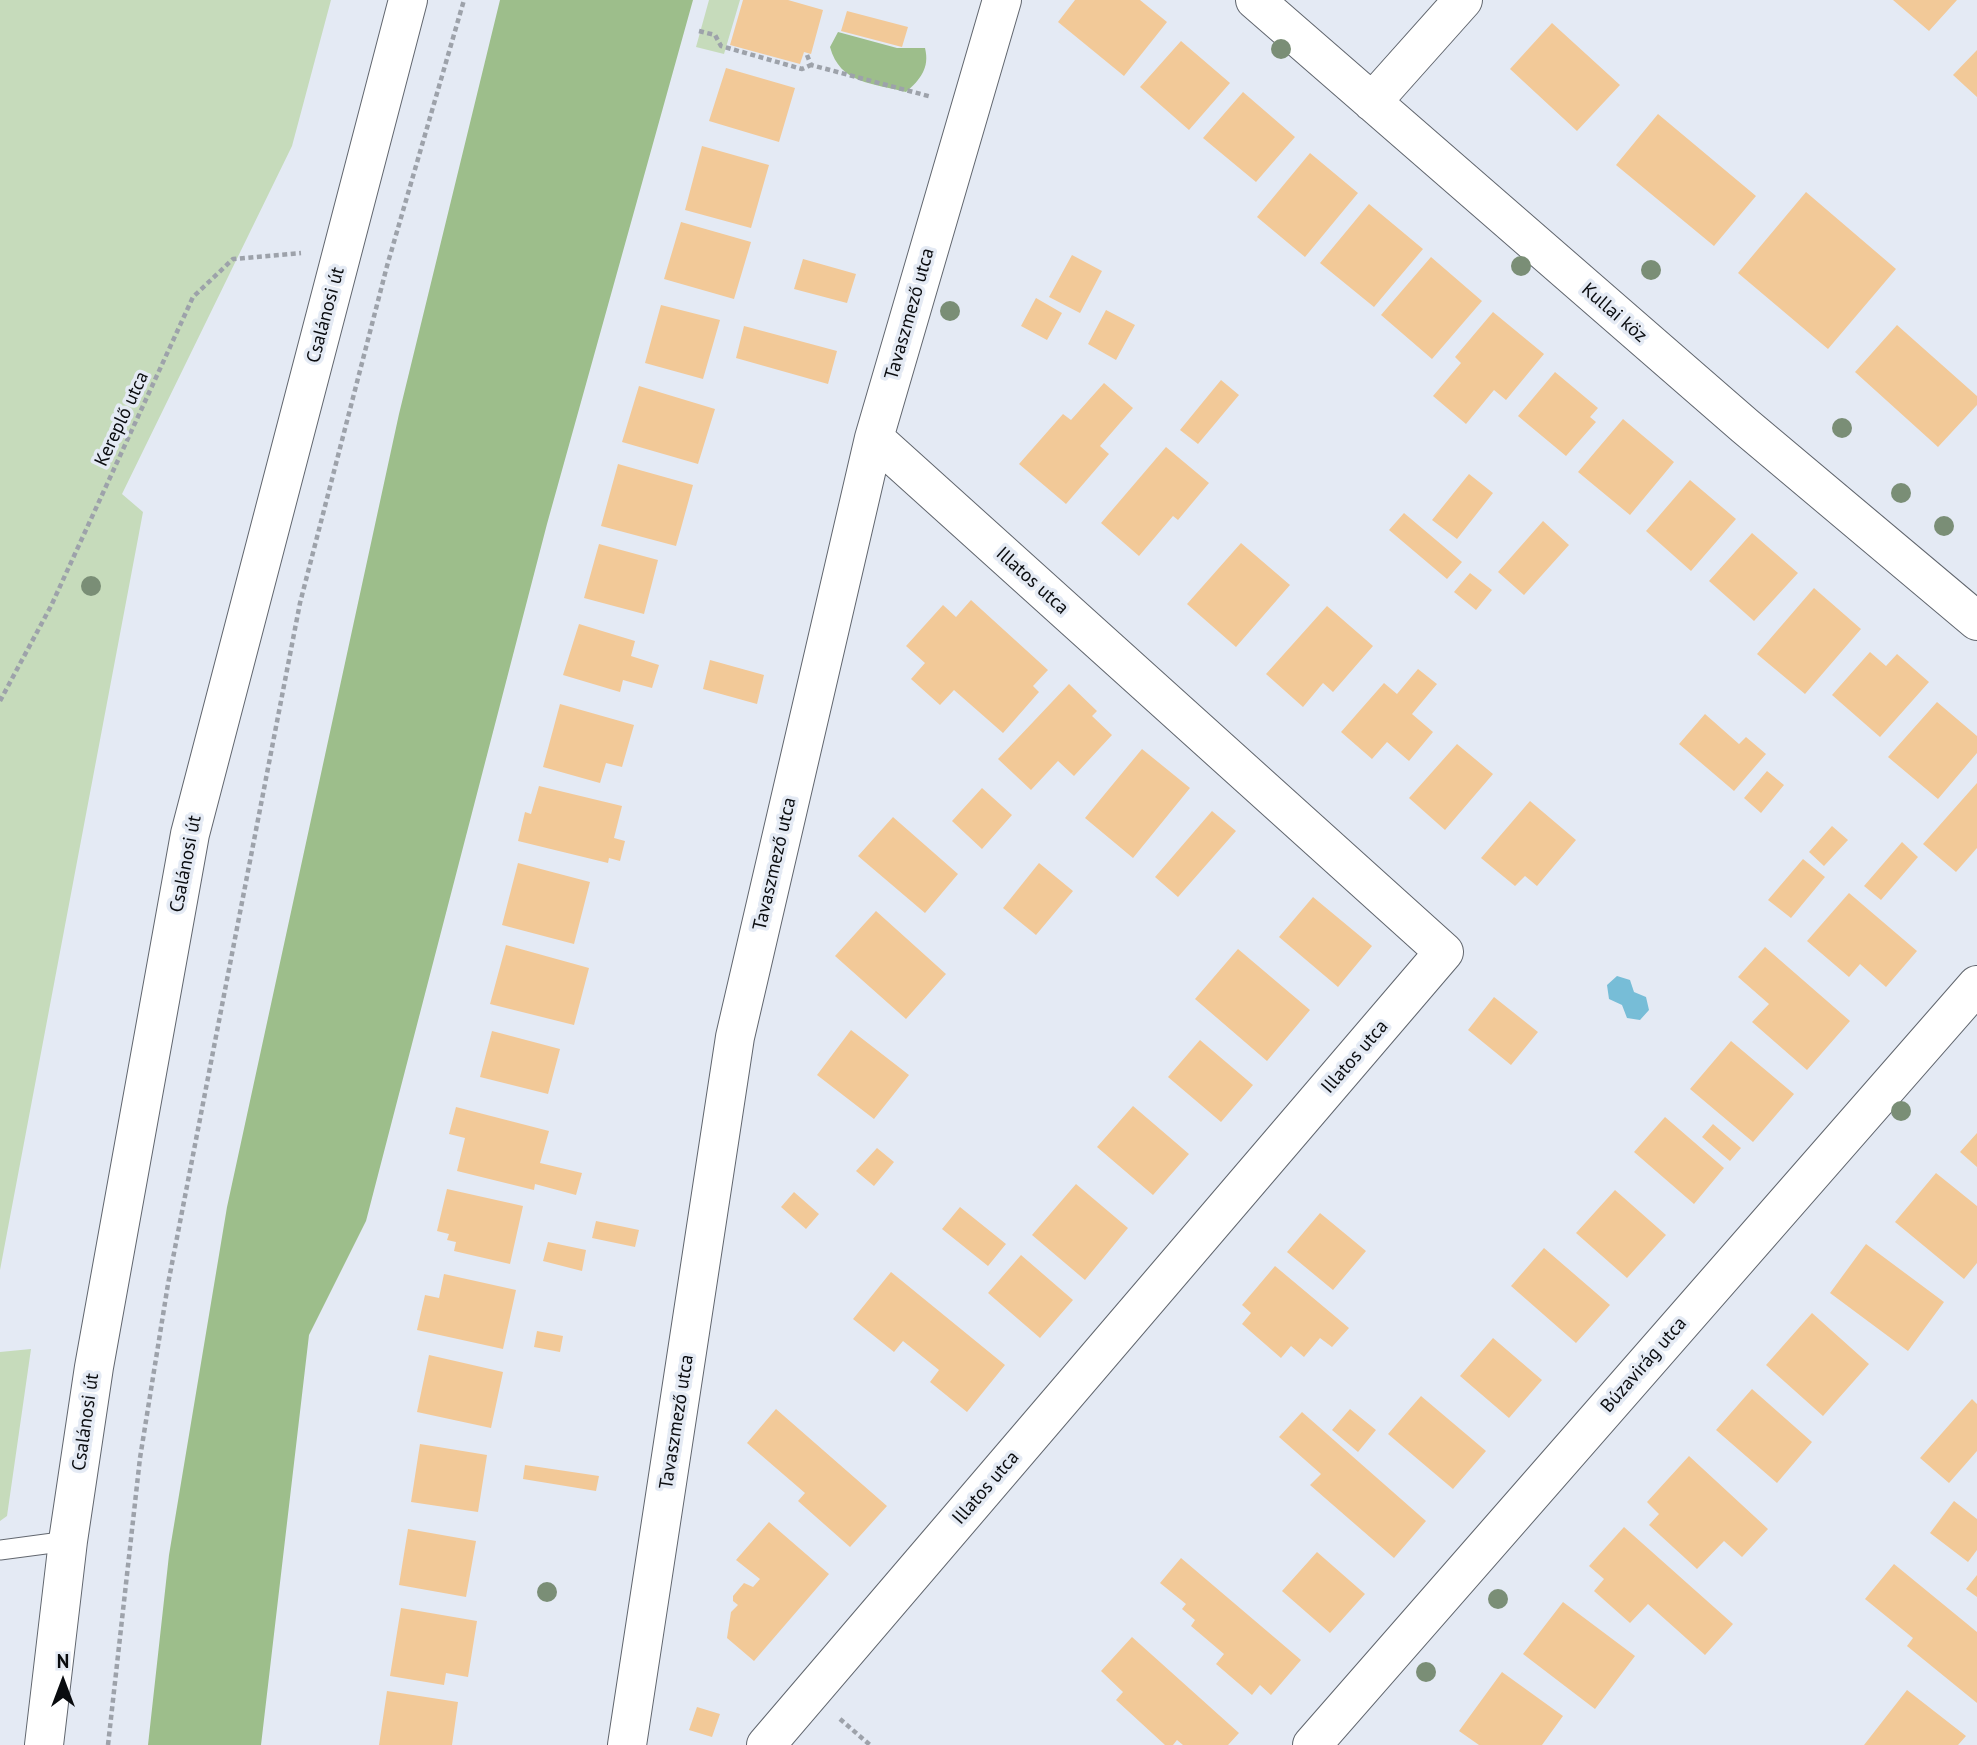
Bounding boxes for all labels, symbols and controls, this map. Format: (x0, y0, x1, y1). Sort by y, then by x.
street label: Tavaszmező utca (880, 246, 940, 382)
street label: Csalánosi út (302, 265, 350, 365)
street label: Kullai köz (1577, 278, 1651, 348)
street label: Kereplő utca (90, 368, 154, 470)
street label: Illatos utca (991, 542, 1073, 620)
street label: Tavaszmező utca (749, 795, 801, 933)
street label: Csalánosi út (165, 814, 207, 914)
street label: Illatos utca (1317, 1016, 1393, 1098)
street label: Búzavirág utca (1596, 1313, 1692, 1417)
street label: Tavaszmező utca (655, 1353, 699, 1491)
street label: Csalánosi út (68, 1372, 104, 1472)
street label: Illatos utca (948, 1447, 1024, 1529)
north arrow (28, 1647, 98, 1717)
text: N (57, 1649, 69, 1673)

